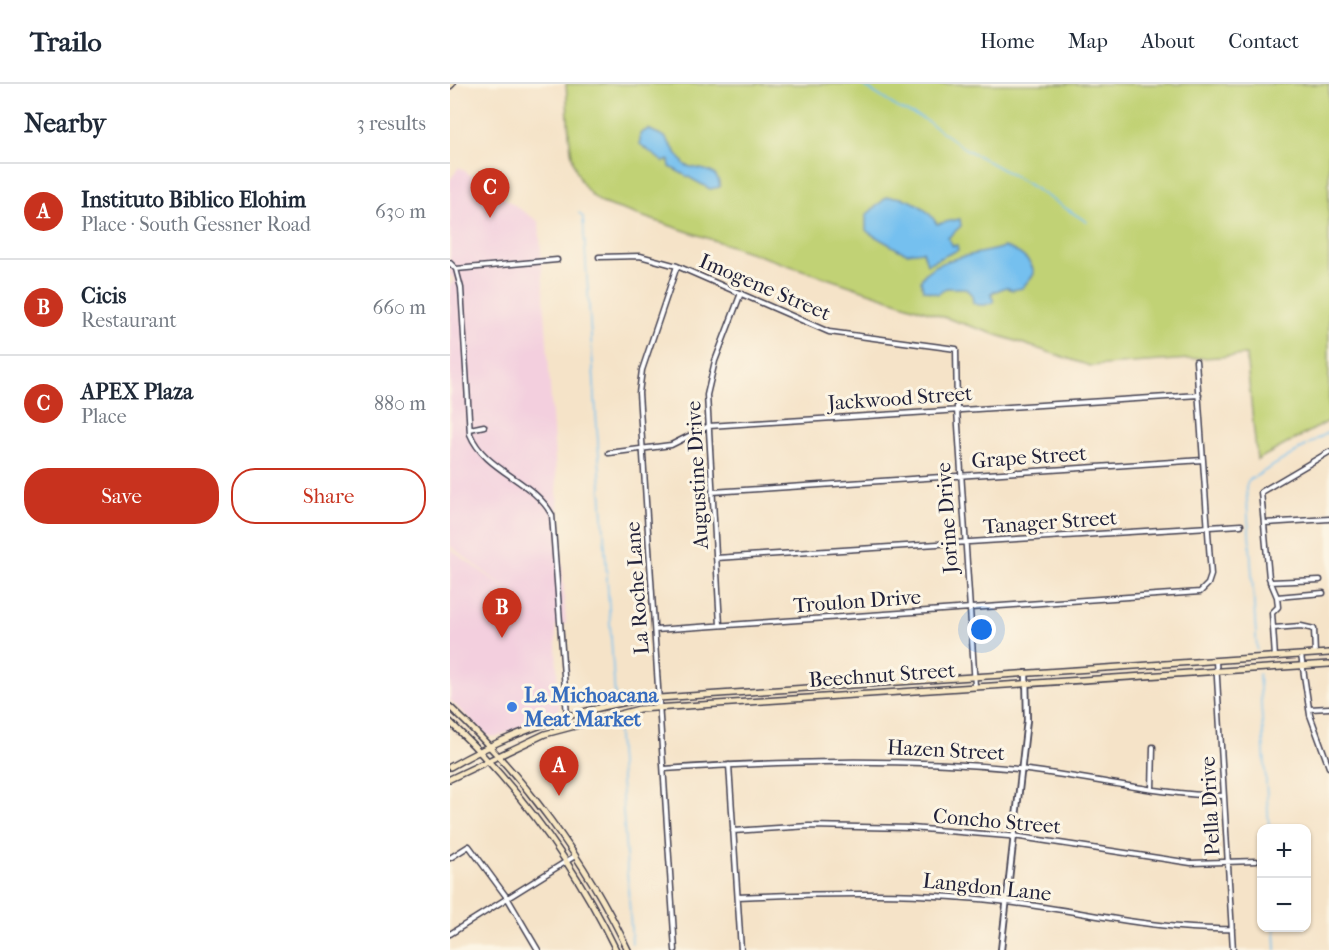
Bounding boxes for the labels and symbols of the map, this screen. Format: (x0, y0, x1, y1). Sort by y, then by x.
pin: C (470, 168, 510, 218)
street label: Imogene Street (696, 249, 835, 326)
street label: Jackwood Street (825, 381, 974, 415)
street label: Augustine Drive (681, 400, 713, 551)
street label: Grape Street (971, 441, 1088, 473)
street label: Jorine Drive (931, 462, 963, 576)
street label: Tanager Street (982, 505, 1118, 539)
street label: La Roche Lane (620, 521, 654, 655)
street label: Troulon Drive (792, 585, 922, 617)
pin: B (482, 588, 522, 638)
your location (967, 615, 996, 644)
street label: Beechnut Street (808, 658, 956, 692)
place label: La Michoacana Meat Market (523, 683, 660, 731)
marker: La Michoacana Meat Market (505, 700, 519, 714)
street label: Hazen Street (886, 735, 1006, 765)
pin: A (540, 746, 578, 796)
street label: Pella Drive (1195, 756, 1225, 856)
street label: Concho Street (932, 803, 1062, 839)
street label: Langdon Lane (921, 868, 1053, 906)

